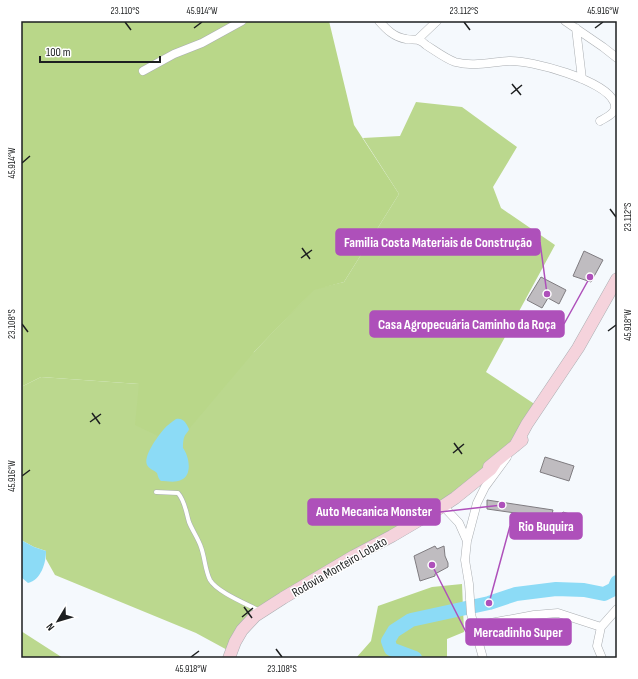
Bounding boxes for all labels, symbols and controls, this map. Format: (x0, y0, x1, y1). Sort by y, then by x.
text: 23.110°S (110, 5, 140, 17)
text: 45.914°W (186, 5, 218, 17)
text: 23.112°S (450, 5, 478, 17)
text: 45.916°W (587, 5, 619, 17)
scale bar (40, 38, 160, 64)
text: 100 m (46, 45, 71, 60)
text: 45.914°W (6, 147, 18, 179)
text: 23.112°S (622, 203, 634, 231)
callout: Familia Costa Materiais de Construção (336, 229, 540, 255)
text: Familia Costa Materiais de Construção (344, 234, 532, 251)
text: 23.108°S (6, 309, 18, 339)
text: 45.918°W (622, 309, 634, 341)
callout: Casa Agropecuária Caminho da Roça (370, 311, 564, 337)
text: Casa Agropecuária Caminho da Roça (378, 316, 556, 333)
text: 45.916°W (6, 460, 18, 492)
callout: Auto Mecanica Monster (308, 499, 440, 525)
text: Auto Mecanica Monster (315, 503, 433, 520)
callout: Rio Buquira (510, 513, 582, 539)
text: Rio Buquira (518, 518, 574, 535)
street label: Rodovia Monteiro Lobato (289, 533, 390, 601)
north arrow (38, 601, 78, 641)
callout: Mercadinho Super (466, 619, 571, 645)
text: N (44, 620, 57, 633)
text: Mercadinho Super (473, 624, 563, 641)
text: 45.918°W (175, 663, 207, 675)
text: 23.108°S (267, 663, 297, 675)

